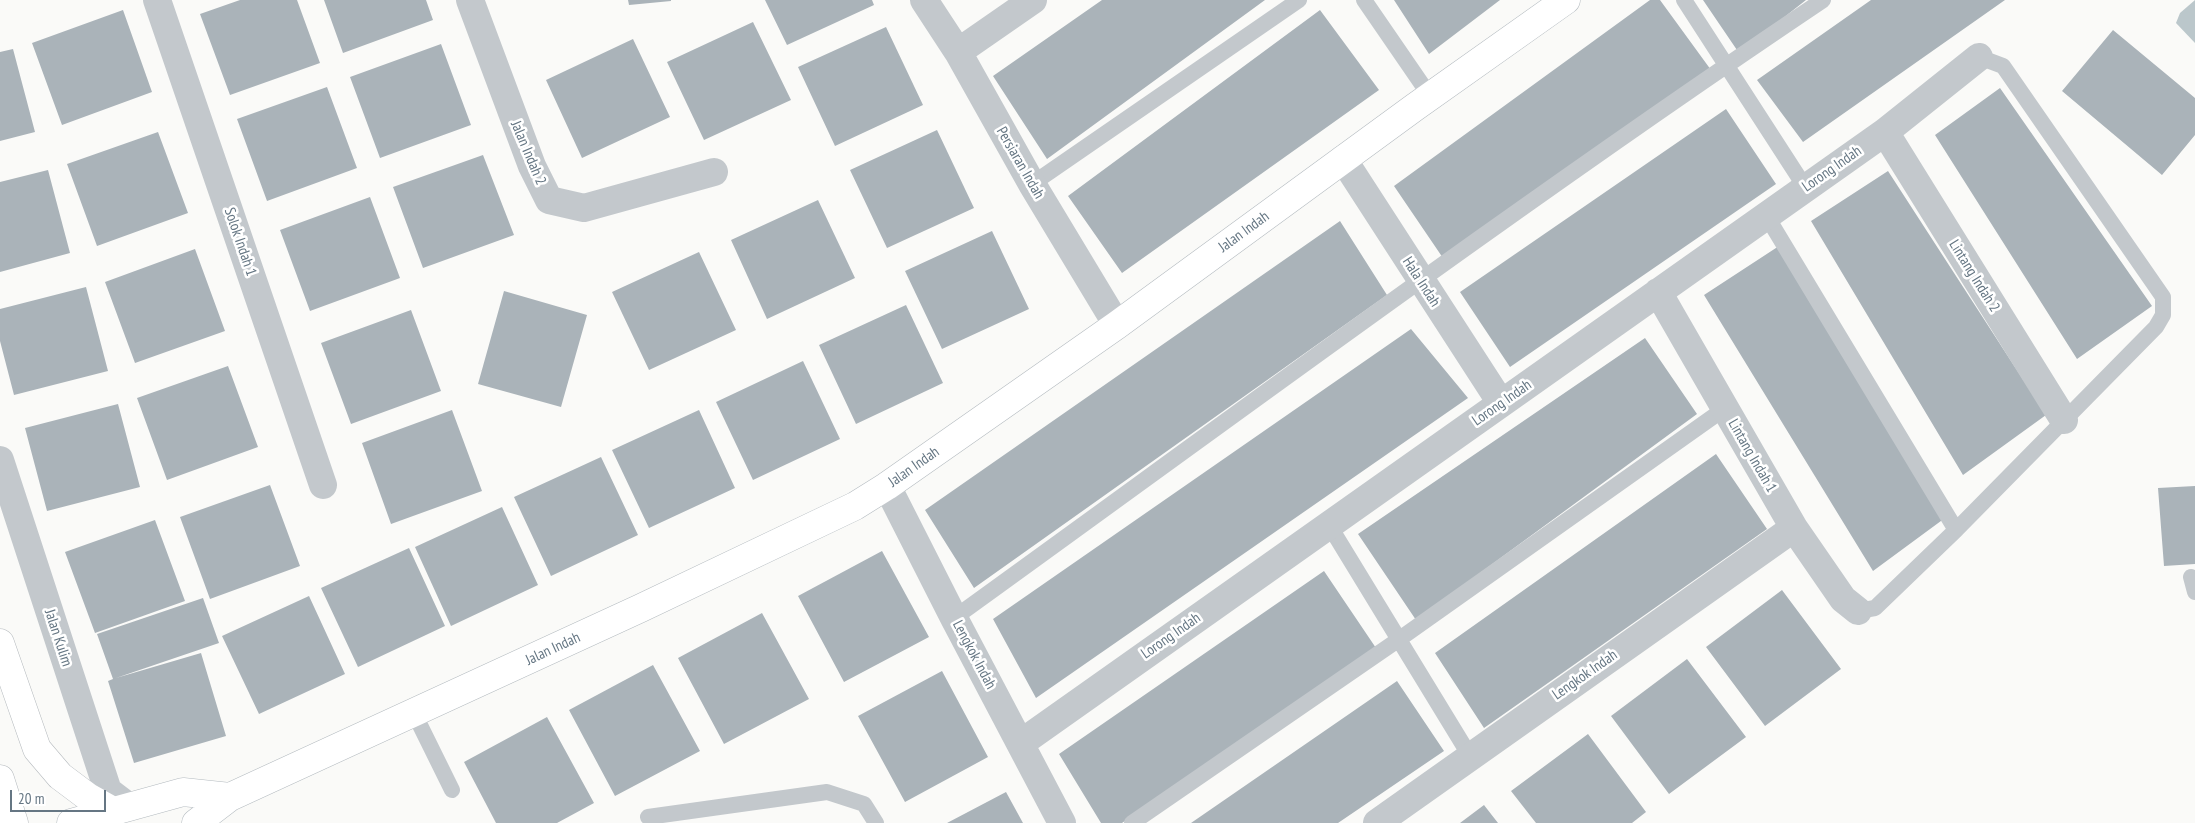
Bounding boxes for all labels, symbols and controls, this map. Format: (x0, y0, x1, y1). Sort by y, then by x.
street label: Jalan Indah 2 (506, 118, 550, 188)
street label: Persiaran Indah (992, 124, 1048, 202)
street label: Lorong Indah (1799, 142, 1865, 196)
street label: Solok Indah 1 (220, 206, 260, 278)
street label: Jalan Indah (1215, 208, 1273, 256)
street label: Lintang Indah 2 (1945, 237, 2003, 315)
street label: Hala Indah (1398, 254, 1444, 310)
street label: Lorong Indah (1469, 376, 1535, 430)
street label: Lintang Indah 1 (1724, 416, 1780, 496)
street label: Jalan Indah (885, 443, 943, 491)
street label: Jalan Kulim (40, 607, 76, 669)
street label: Lorong Indah (1138, 609, 1204, 663)
street label: Lengkok Indah (948, 618, 1000, 692)
street label: Jalan Indah (523, 629, 583, 669)
street label: Lengkok Indah (1549, 646, 1621, 704)
scale bar (12, 780, 109, 812)
text: 20 m (18, 789, 44, 808)

